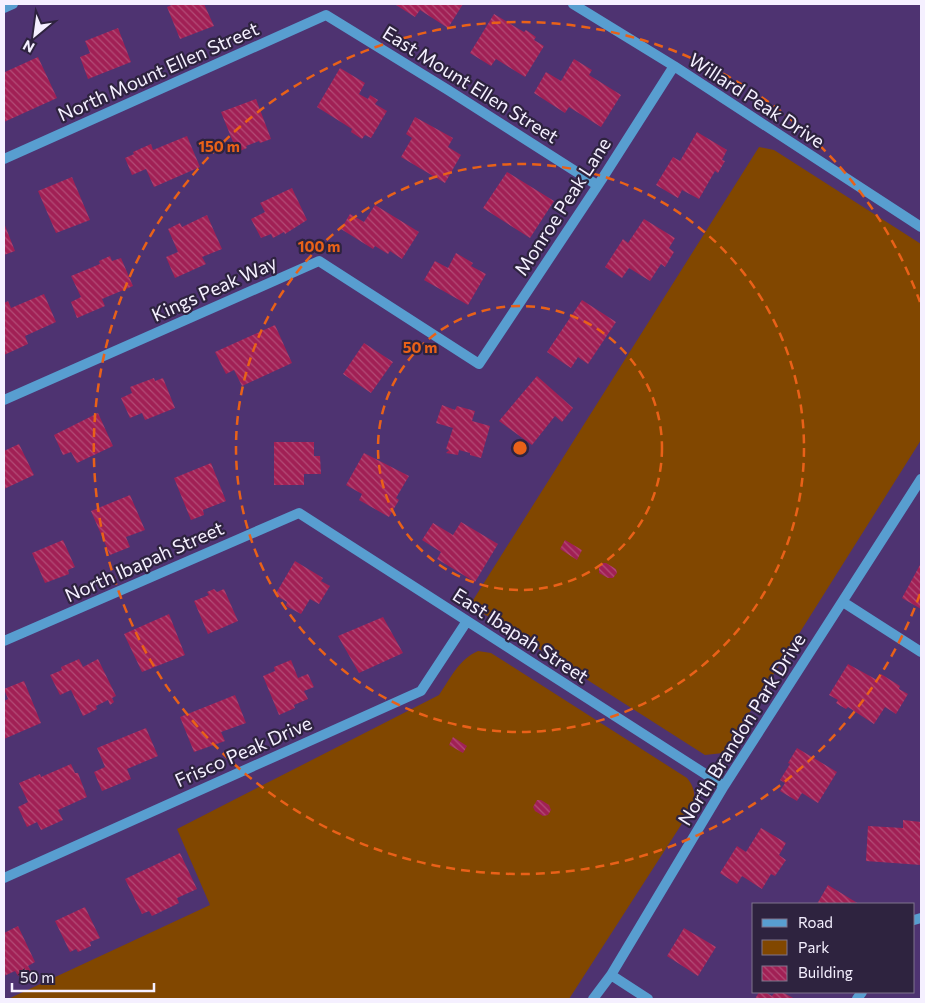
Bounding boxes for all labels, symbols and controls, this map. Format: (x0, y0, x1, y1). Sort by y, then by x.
north arrow (10, 10, 60, 60)
street label: North Mount Ellen Street (54, 16, 262, 126)
street label: East Mount Ellen Street (379, 21, 563, 148)
text: N (20, 37, 37, 57)
street label: Willard Peak Drive (685, 48, 829, 152)
street label: Monroe Peak Lane (509, 133, 615, 279)
text: 150 m (198, 137, 240, 155)
text: 100 m (298, 237, 340, 255)
street label: Kings Peak Way (148, 250, 280, 326)
text: 50 m (403, 338, 437, 356)
centre of rings (511, 439, 529, 457)
street label: North Ibapah Street (61, 516, 227, 606)
street label: East Ibapah Street (449, 583, 593, 688)
street label: North Brandon Park Drive (672, 629, 810, 829)
street label: Frisco Peak Drive (171, 710, 315, 792)
legend (752, 903, 915, 993)
text: Road (798, 913, 833, 931)
text: Park (798, 938, 829, 956)
scale bar (12, 960, 155, 992)
text: Building (798, 963, 853, 981)
text: 50 m (20, 968, 54, 986)

